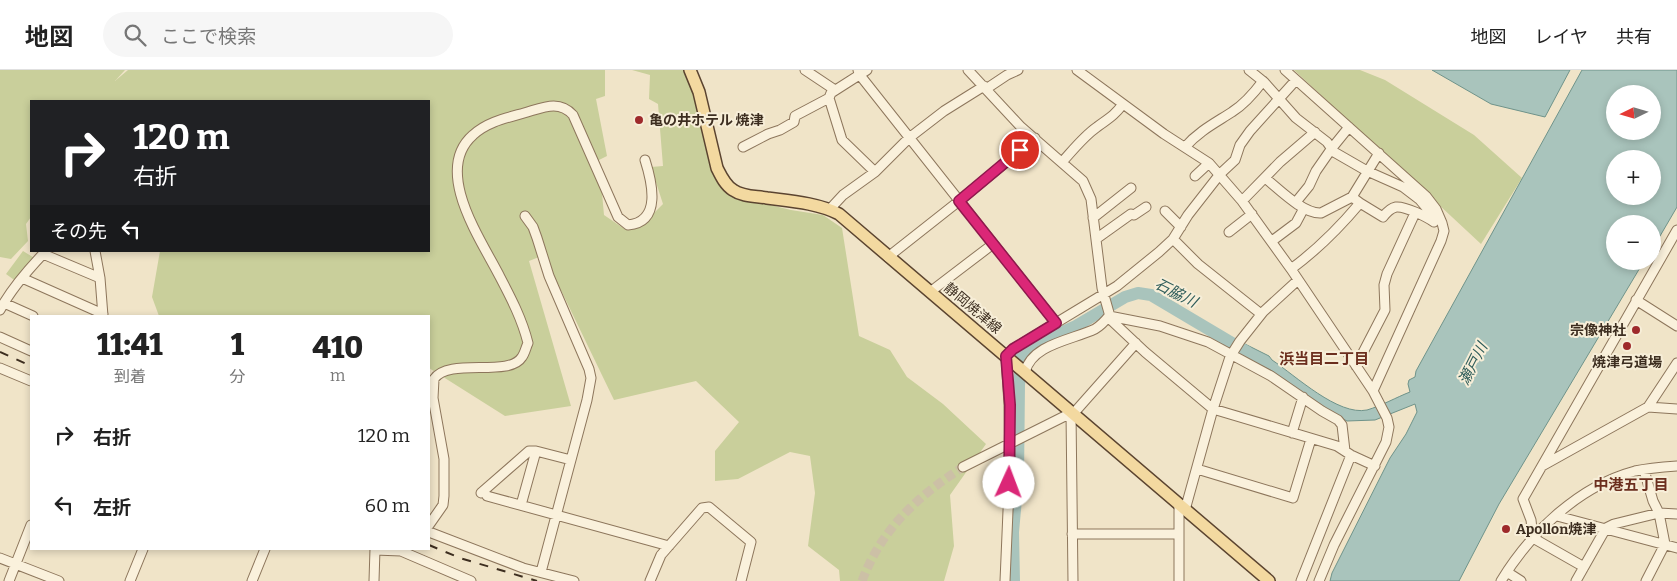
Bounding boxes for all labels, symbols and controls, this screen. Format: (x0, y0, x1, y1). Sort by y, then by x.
search box (103, 12, 453, 57)
icon: search (121, 21, 149, 49)
text: 地図 (25, 23, 73, 51)
text: ここで検索 (161, 25, 256, 48)
text: 地図 (1471, 26, 1507, 48)
text: レイヤ (1535, 26, 1588, 48)
text: 共有 (1616, 26, 1652, 48)
north arrow (1606, 85, 1661, 140)
map controls (1606, 85, 1661, 270)
place label: 亀の井ホテル 焼津 (649, 112, 764, 129)
marker: 亀の井ホテル 焼津 (633, 114, 645, 126)
text: 120 m (133, 116, 230, 158)
icon: right (50, 120, 115, 185)
pin (999, 129, 1041, 171)
icon: arrive (1006, 136, 1034, 164)
button: + (1606, 150, 1661, 205)
text: 右折 (133, 163, 177, 190)
icon: left (117, 215, 145, 243)
button: − (1606, 215, 1661, 270)
text: その先 (50, 220, 107, 243)
water label: 石脇川 (1152, 275, 1202, 312)
street label: 静岡焼津線 (940, 279, 1005, 337)
place label: 宗像神社 (1570, 322, 1626, 339)
marker: 宗像神社 (1630, 324, 1642, 336)
text: 11:41 (97, 327, 163, 363)
text: 1 (231, 327, 244, 363)
text: 410 (312, 330, 363, 366)
water label: 瀬戸川 (1455, 338, 1492, 388)
marker: 焼津弓道場 (1621, 340, 1633, 352)
district label: 浜当目二丁目 (1279, 350, 1369, 368)
place label: 焼津弓道場 (1592, 354, 1662, 371)
text: m (330, 366, 345, 385)
text: 到着 (114, 367, 146, 386)
text: 分 (229, 367, 246, 386)
icon: right (50, 421, 78, 449)
text: 120 m (358, 424, 410, 447)
text: 右折 (93, 426, 131, 449)
position arrow (982, 456, 1034, 508)
district label: 中港五丁目 (1593, 476, 1669, 494)
icon: left (50, 491, 78, 519)
text: 60 m (365, 494, 410, 517)
text: 左折 (93, 496, 131, 519)
place label: Apollon焼津 (1516, 521, 1596, 538)
marker: Apollon焼津 (1500, 523, 1512, 535)

